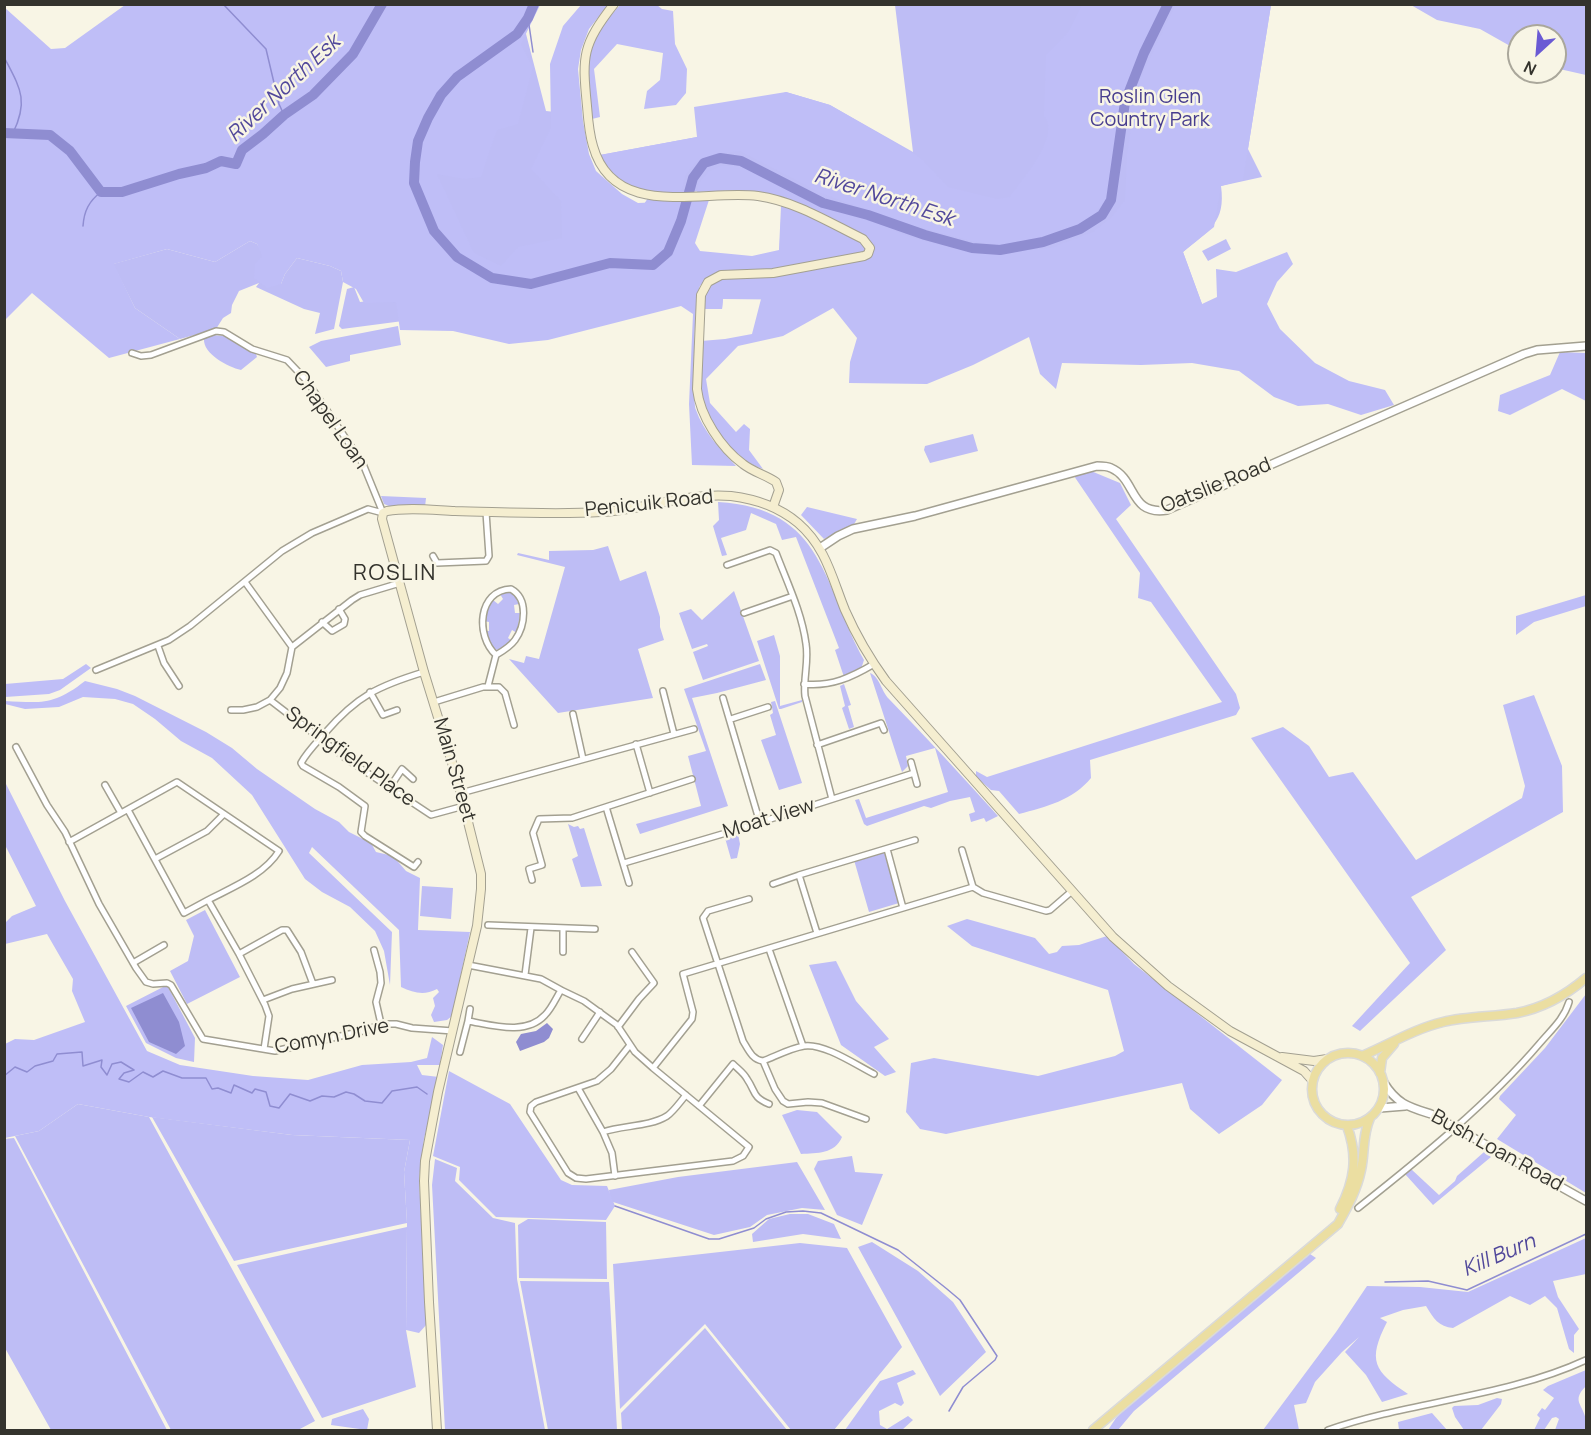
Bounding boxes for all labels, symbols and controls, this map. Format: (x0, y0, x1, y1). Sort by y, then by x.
north arrow (1507, 24, 1567, 84)
water label: River North Esk (222, 30, 346, 148)
text: N (1520, 56, 1540, 81)
park label: Roslin Glen Country Park (1090, 85, 1210, 132)
water label: River North Esk (811, 164, 957, 232)
street label: Chapel Loan (287, 366, 373, 474)
street label: Oatslie Road (1157, 453, 1275, 519)
street label: Penicuik Road (584, 485, 714, 523)
district label: ROSLIN (353, 561, 437, 587)
street label: Springfield Place (281, 702, 419, 812)
street label: Main Street (428, 715, 480, 825)
street label: Moat View (720, 794, 818, 844)
street label: Comyn Drive (273, 1014, 391, 1060)
street label: Bush Loan Road (1427, 1105, 1567, 1197)
water label: Kill Burn (1459, 1229, 1539, 1283)

